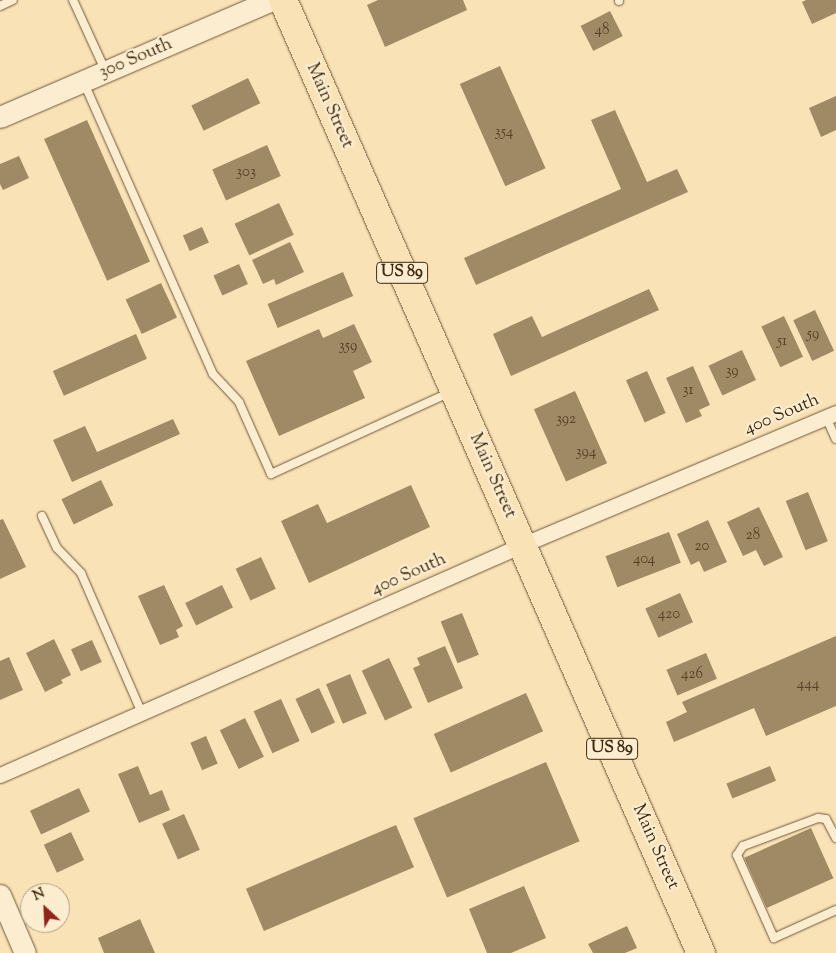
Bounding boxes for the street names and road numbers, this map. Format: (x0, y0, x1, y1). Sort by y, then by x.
street label: 300 South (96, 34, 176, 84)
street label: Main Street (301, 60, 357, 152)
road number: US 89 (376, 260, 428, 286)
street label: 400 South (741, 390, 823, 440)
street label: Main Street (464, 430, 520, 522)
street label: 400 South (368, 549, 450, 601)
road number: US 89 (586, 736, 638, 762)
street label: Main Street (627, 801, 683, 893)

